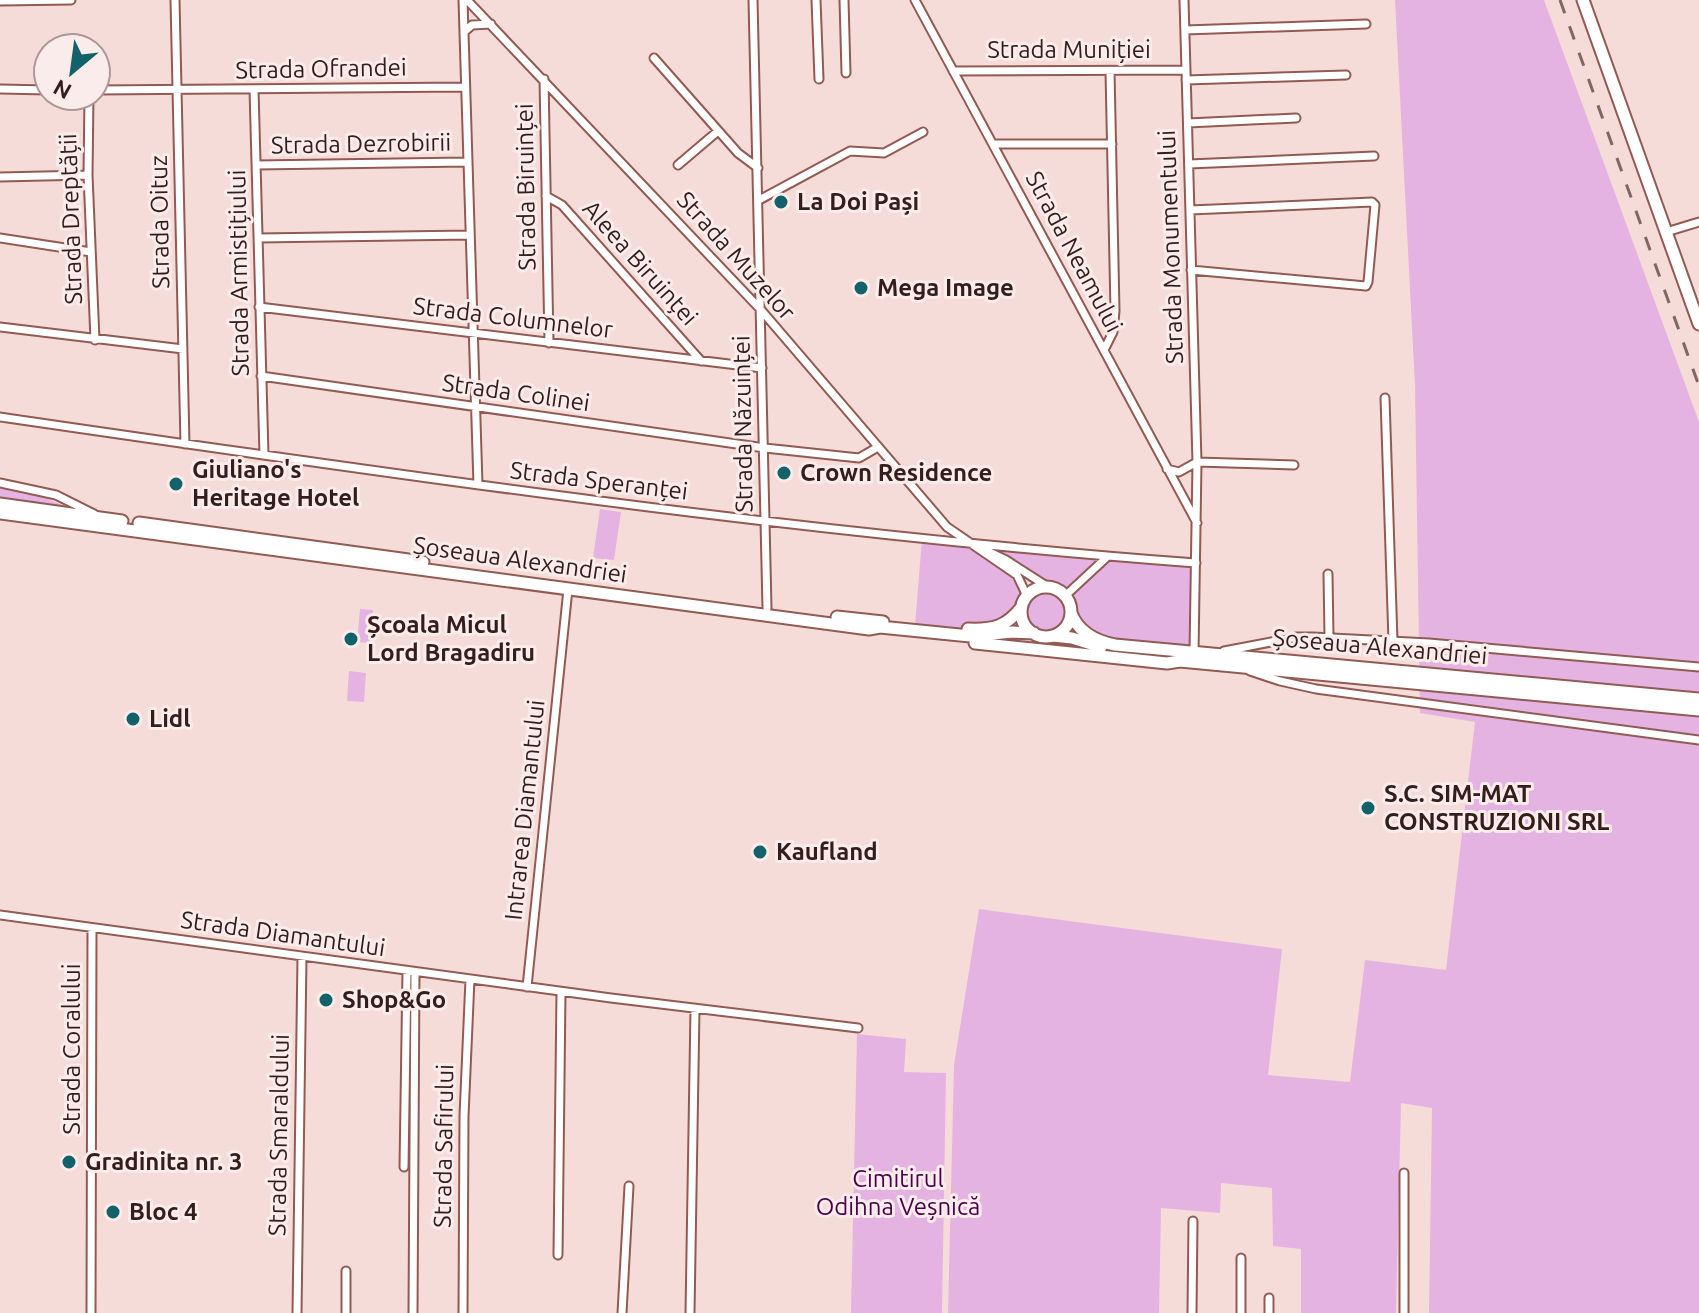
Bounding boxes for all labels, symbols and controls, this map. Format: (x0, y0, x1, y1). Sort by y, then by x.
north arrow (32, 32, 112, 112)
street label: Strada Muniției (987, 36, 1151, 63)
street label: Strada Ofrandei (235, 54, 407, 83)
text: N (49, 75, 75, 105)
street label: Strada Biruinței (511, 103, 540, 271)
street label: Strada Dezrobirii (271, 128, 451, 159)
street label: Strada Monumentului (1153, 130, 1188, 365)
street label: Strada Dreptății (54, 133, 87, 305)
street label: Strada Oituz (145, 155, 174, 289)
street label: Strada Neamului (1021, 167, 1128, 337)
street label: Strada Armistițiului (223, 169, 254, 377)
street label: Strada Muzelor (672, 186, 801, 325)
place label: La Doi Pași (797, 188, 919, 215)
marker: La Doi Pași (772, 193, 790, 211)
street label: Aleea Biruinței (577, 195, 703, 330)
place label: Mega Image (877, 274, 1014, 301)
marker: Mega Image (852, 279, 870, 297)
street label: Strada Columnelor (412, 292, 615, 343)
street label: Strada Năzuinței (727, 335, 758, 513)
street label: Strada Colinei (440, 369, 592, 416)
place label: Giuliano's Heritage Hotel (192, 456, 359, 511)
street label: Strada Speranței (509, 456, 689, 505)
place label: Crown Residence (800, 459, 992, 486)
marker: Crown Residence (775, 464, 793, 482)
marker: Giuliano's Heritage Hotel (167, 475, 185, 493)
street label: Șoseaua Alexandriei (412, 531, 629, 588)
place label: Școala Micul Lord Bragadiru (367, 611, 535, 666)
street label: Șoseaua Alexandriei (1272, 624, 1489, 669)
marker: Școala Micul Lord Bragadiru (342, 630, 360, 648)
street label: Intrarea Diamantului (499, 698, 550, 922)
place label: Lidl (149, 705, 191, 732)
marker: Lidl (124, 710, 142, 728)
place label: S.C. SIM-MAT CONSTRUZIONI SRL (1384, 780, 1610, 835)
marker: S.C. SIM-MAT CONSTRUZIONI SRL (1359, 799, 1377, 817)
place label: Kaufland (776, 838, 878, 865)
marker: Kaufland (751, 843, 769, 861)
street label: Strada Diamantului (179, 906, 387, 961)
street label: Strada Coralului (58, 963, 85, 1135)
place label: Shop&Go (342, 986, 446, 1013)
marker: Shop&Go (317, 991, 335, 1009)
street label: Strada Smaraldului (263, 1034, 294, 1236)
street label: Strada Safirului (429, 1064, 458, 1228)
place label: Gradinita nr. 3 (85, 1148, 242, 1175)
marker: Gradinita nr. 3 (60, 1153, 78, 1171)
park label: Cimitirul Odihna Veșnică (816, 1165, 980, 1220)
place label: Bloc 4 (129, 1198, 198, 1225)
marker: Bloc 4 (104, 1203, 122, 1221)

